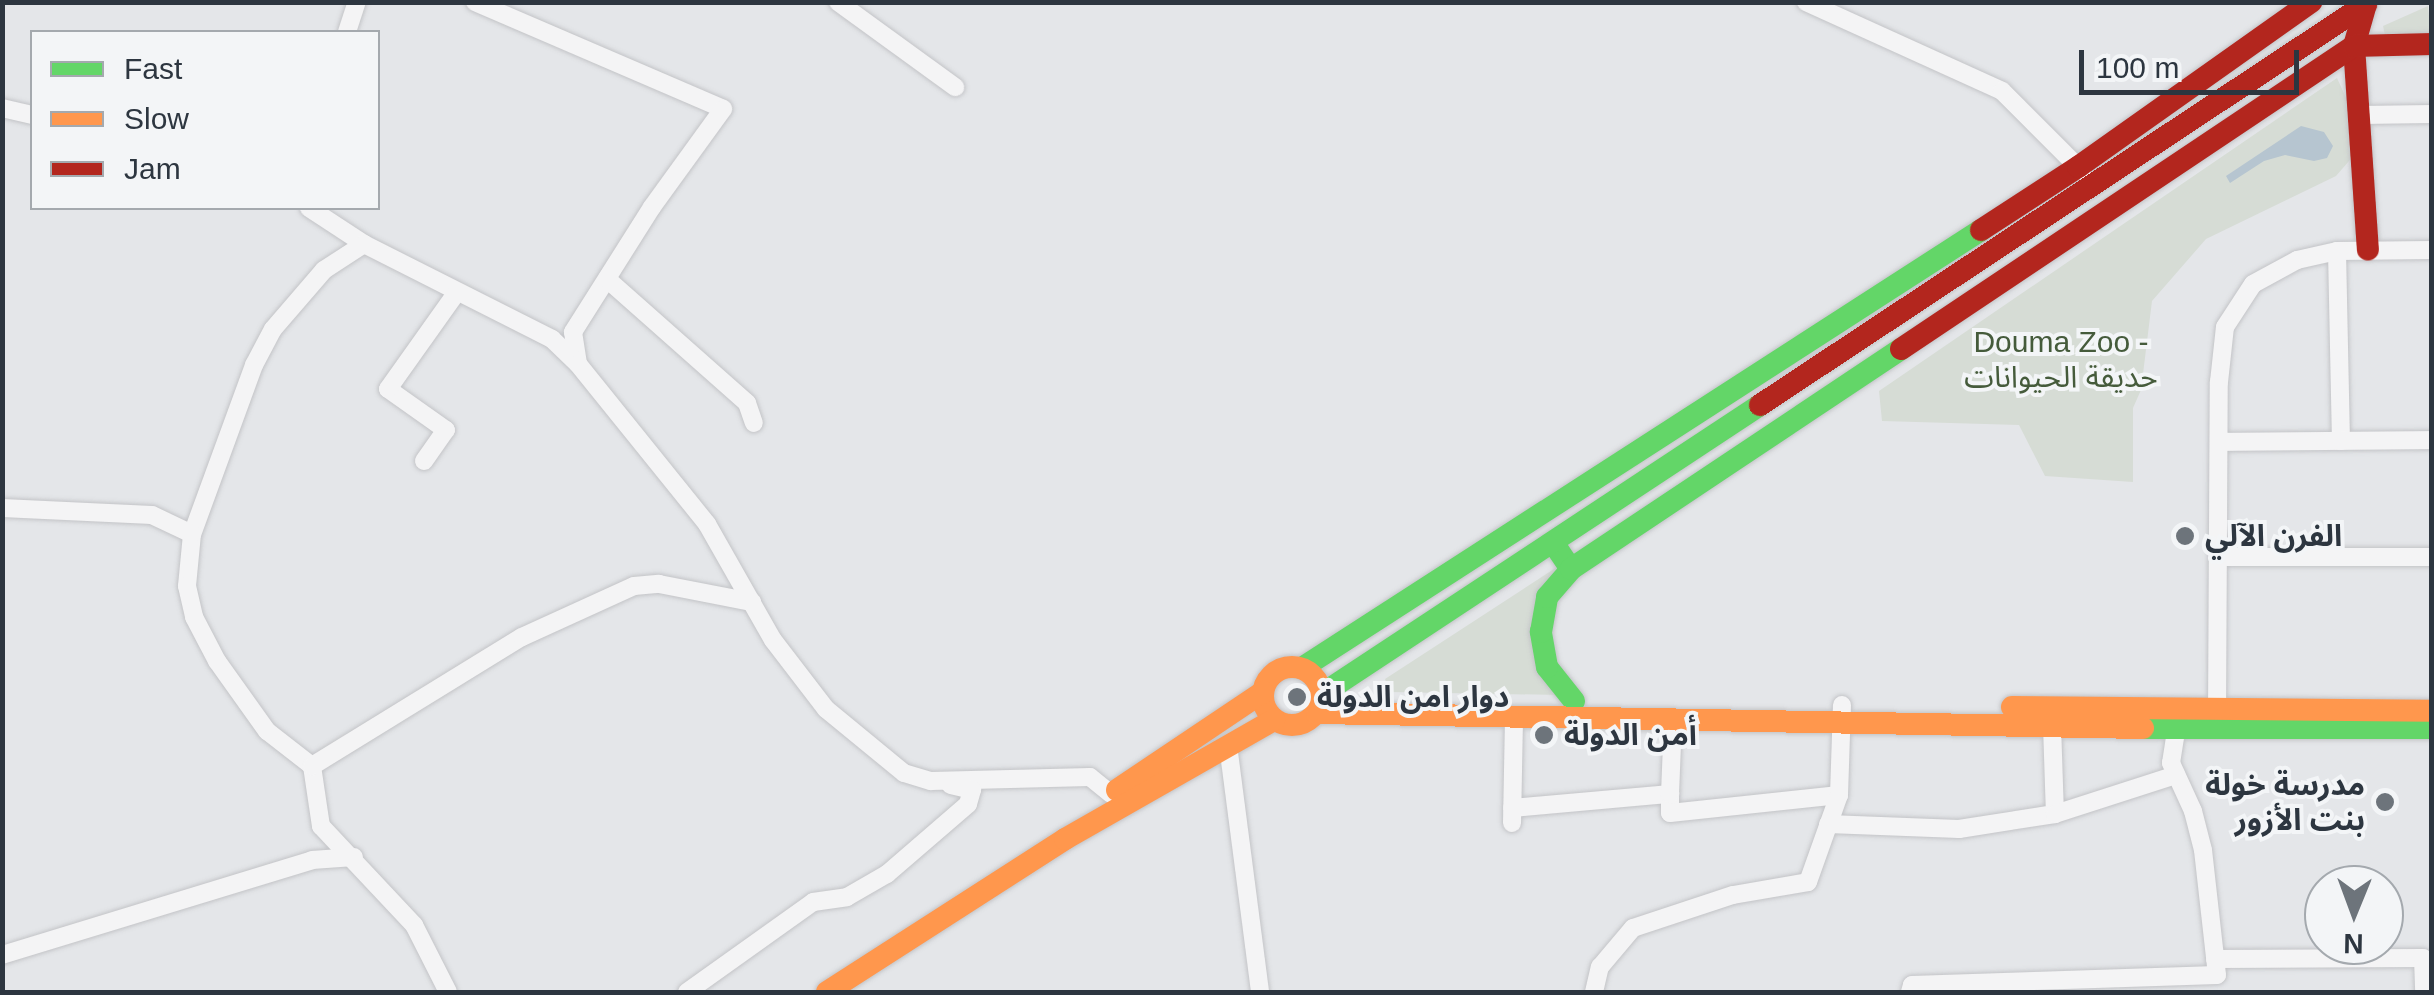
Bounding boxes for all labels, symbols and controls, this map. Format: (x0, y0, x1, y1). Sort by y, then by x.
legend (30, 30, 380, 210)
scale bar (2084, 30, 2304, 92)
text: 100 m (2096, 51, 2179, 84)
text: Fast (124, 52, 182, 85)
text: Slow (124, 102, 189, 135)
text: Jam (124, 152, 181, 185)
park label: Douma Zoo - حديقة الحيوانات (1964, 324, 2158, 394)
place label: الفرن الآلي (2205, 518, 2342, 554)
marker: الفرن الآلي (2174, 525, 2196, 547)
place label: دوار امن الدولة (1317, 679, 1509, 715)
marker: دوار امن الدولة (1286, 686, 1308, 708)
place label: أمن الدولة (1564, 717, 1697, 753)
marker: أمن الدولة (1533, 724, 1555, 746)
place label: مدرسة خولة بنت الأزور (2205, 767, 2365, 838)
marker: مدرسة خولة بنت الأزور (2374, 791, 2396, 813)
north arrow (2304, 865, 2404, 965)
text: N (2343, 928, 2364, 959)

